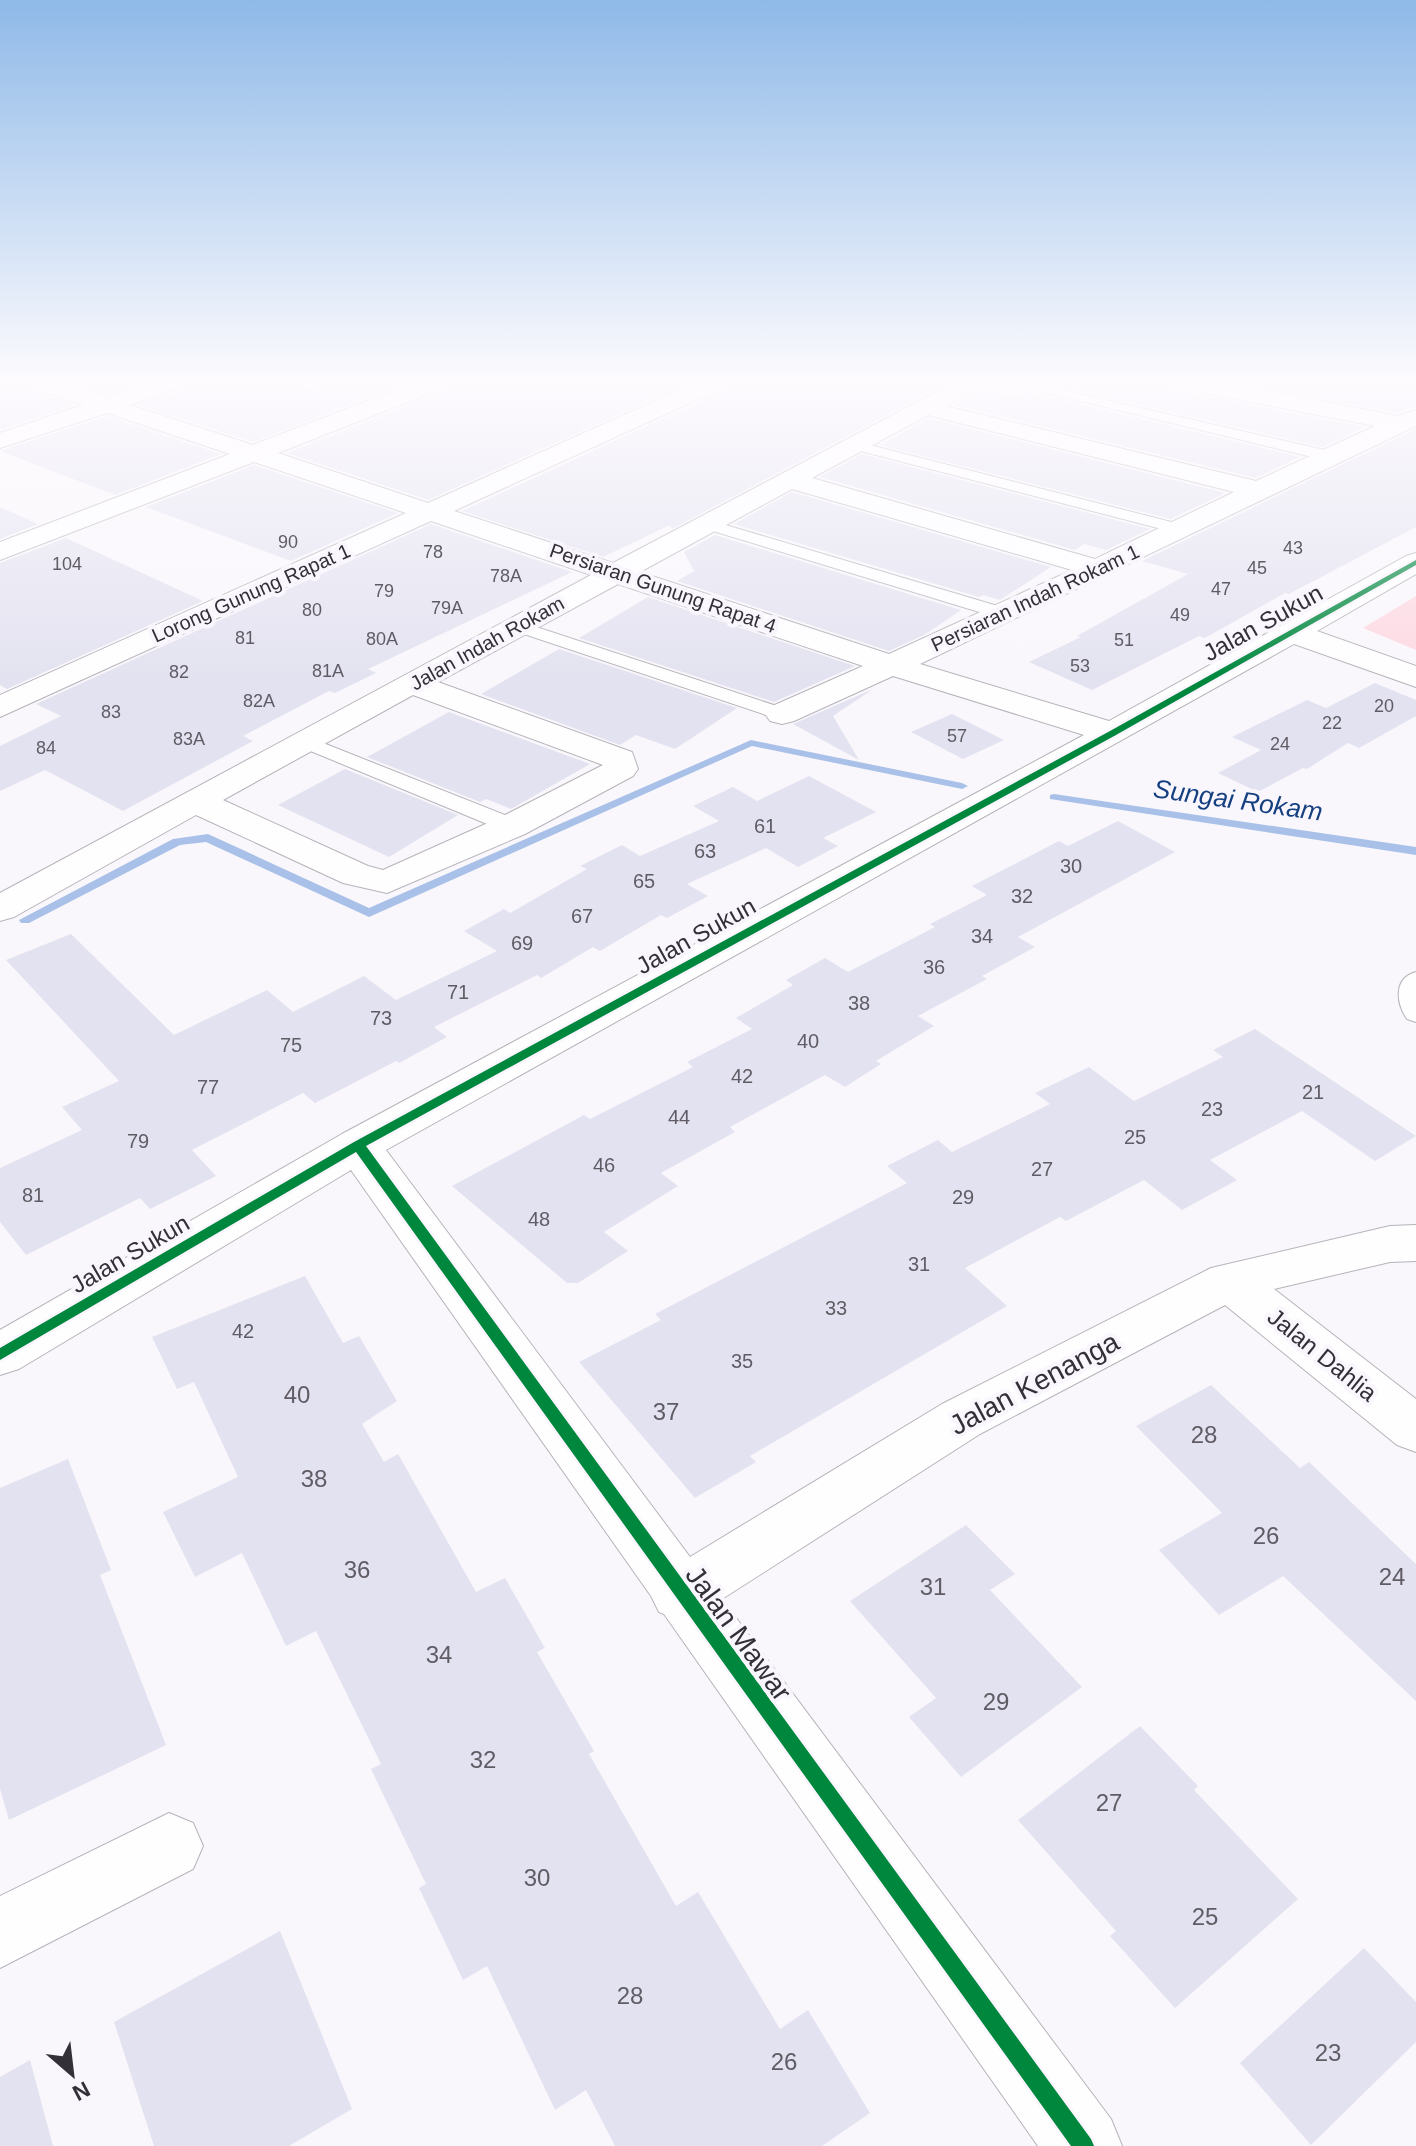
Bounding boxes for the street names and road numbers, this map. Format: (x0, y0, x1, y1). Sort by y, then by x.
street label: Lorong Gunung Rapat 1 (148, 539, 354, 647)
street label: Persiaran Gunung Rapat 4 (547, 539, 779, 637)
street label: Persiaran Indah Rokam 1 (928, 540, 1142, 656)
street label: Jalan Sukun (1198, 579, 1327, 666)
street label: Jalan Indah Rokam (406, 592, 568, 694)
street label: Jalan Sukun (631, 892, 760, 979)
street label: Jalan Sukun (66, 1209, 194, 1298)
street label: Jalan Dahlia (1262, 1303, 1383, 1407)
street label: Jalan Kenanga (944, 1326, 1124, 1441)
street label: Jalan Mawar (679, 1560, 798, 1707)

